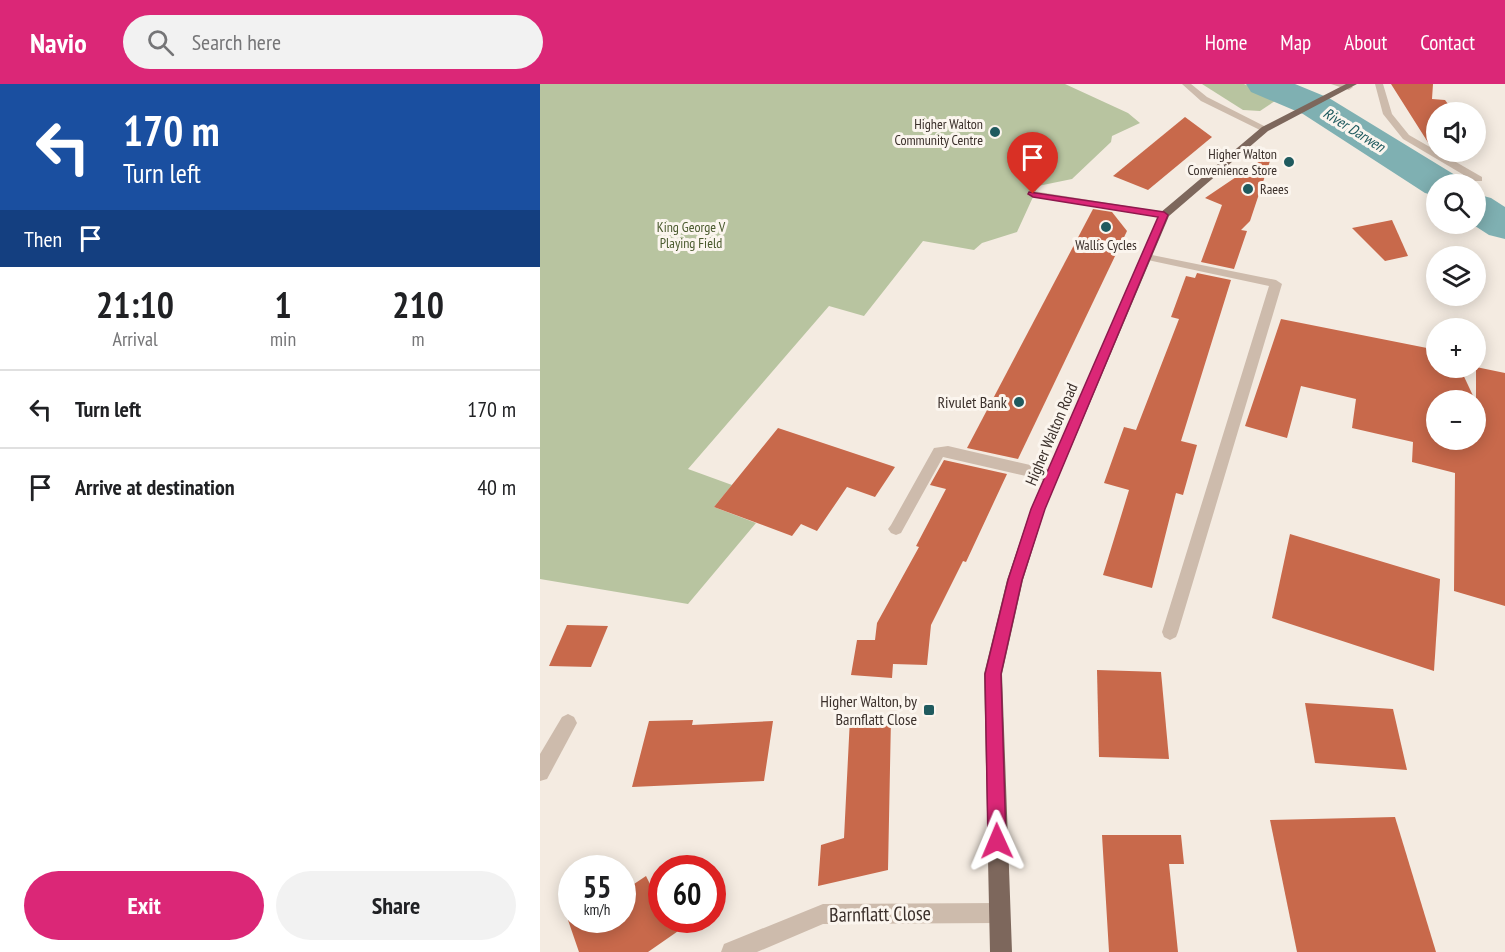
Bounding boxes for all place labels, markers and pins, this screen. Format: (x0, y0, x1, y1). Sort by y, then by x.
place label: Higher Walton Community Centre (894, 115, 983, 149)
marker: Higher Walton Community Centre (988, 125, 1002, 139)
pin (1007, 132, 1058, 194)
place label: Higher Walton Convenience Store (1188, 145, 1277, 179)
marker: Higher Walton Convenience Store (1282, 155, 1296, 169)
place label: Raees (1260, 180, 1289, 198)
marker: Raees (1241, 182, 1255, 196)
marker: Wallis Cycles (1099, 220, 1113, 234)
place label: Wallis Cycles (1075, 236, 1137, 254)
place label: Rivulet Bank (937, 392, 1008, 412)
marker: Rivulet Bank (1012, 395, 1026, 409)
place label: Higher Walton, by Barnflatt Close (820, 691, 917, 729)
marker: Higher Walton, by Barnflatt Close (922, 703, 936, 717)

